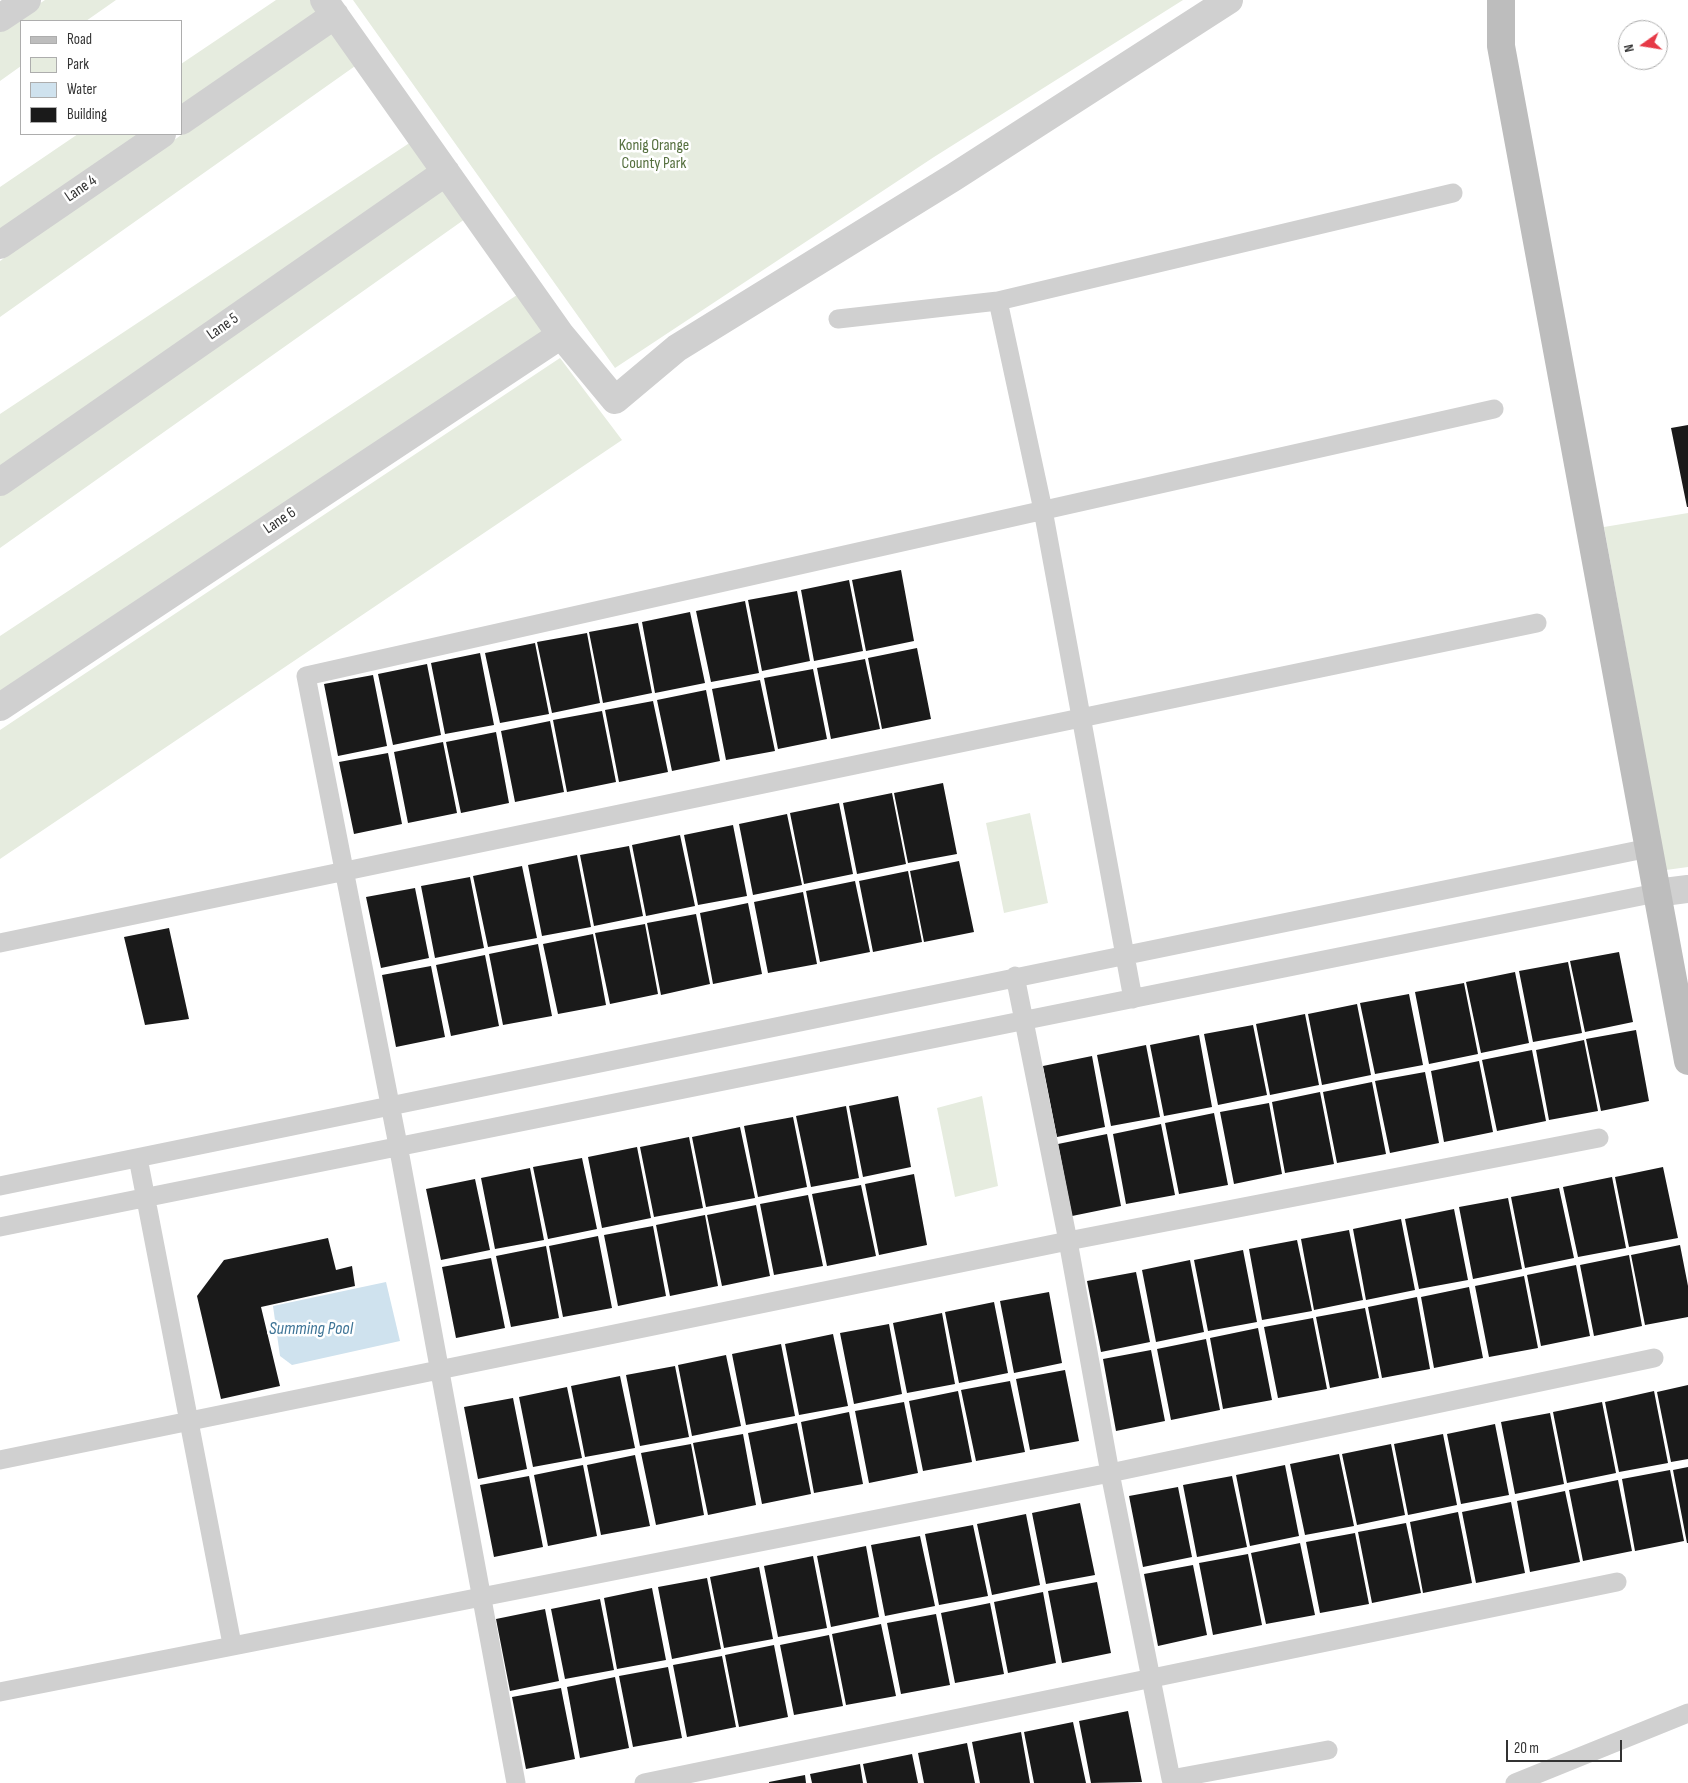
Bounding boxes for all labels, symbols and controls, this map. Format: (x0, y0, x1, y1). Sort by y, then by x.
legend (20, 20, 182, 135)
north arrow (1618, 20, 1668, 70)
text: Road (67, 30, 92, 49)
text: N (1620, 43, 1638, 54)
text: Park (67, 55, 89, 74)
text: Water (67, 80, 97, 99)
text: Building (67, 105, 107, 124)
park label: Konig Orange County Park (619, 136, 689, 174)
street label: Lane 4 (61, 171, 101, 207)
street label: Lane 5 (203, 309, 243, 345)
street label: Lane 6 (260, 503, 300, 539)
water label: Summing Pool (269, 1318, 353, 1340)
scale bar (1508, 1730, 1624, 1762)
text: 20 m (1514, 1739, 1539, 1758)

